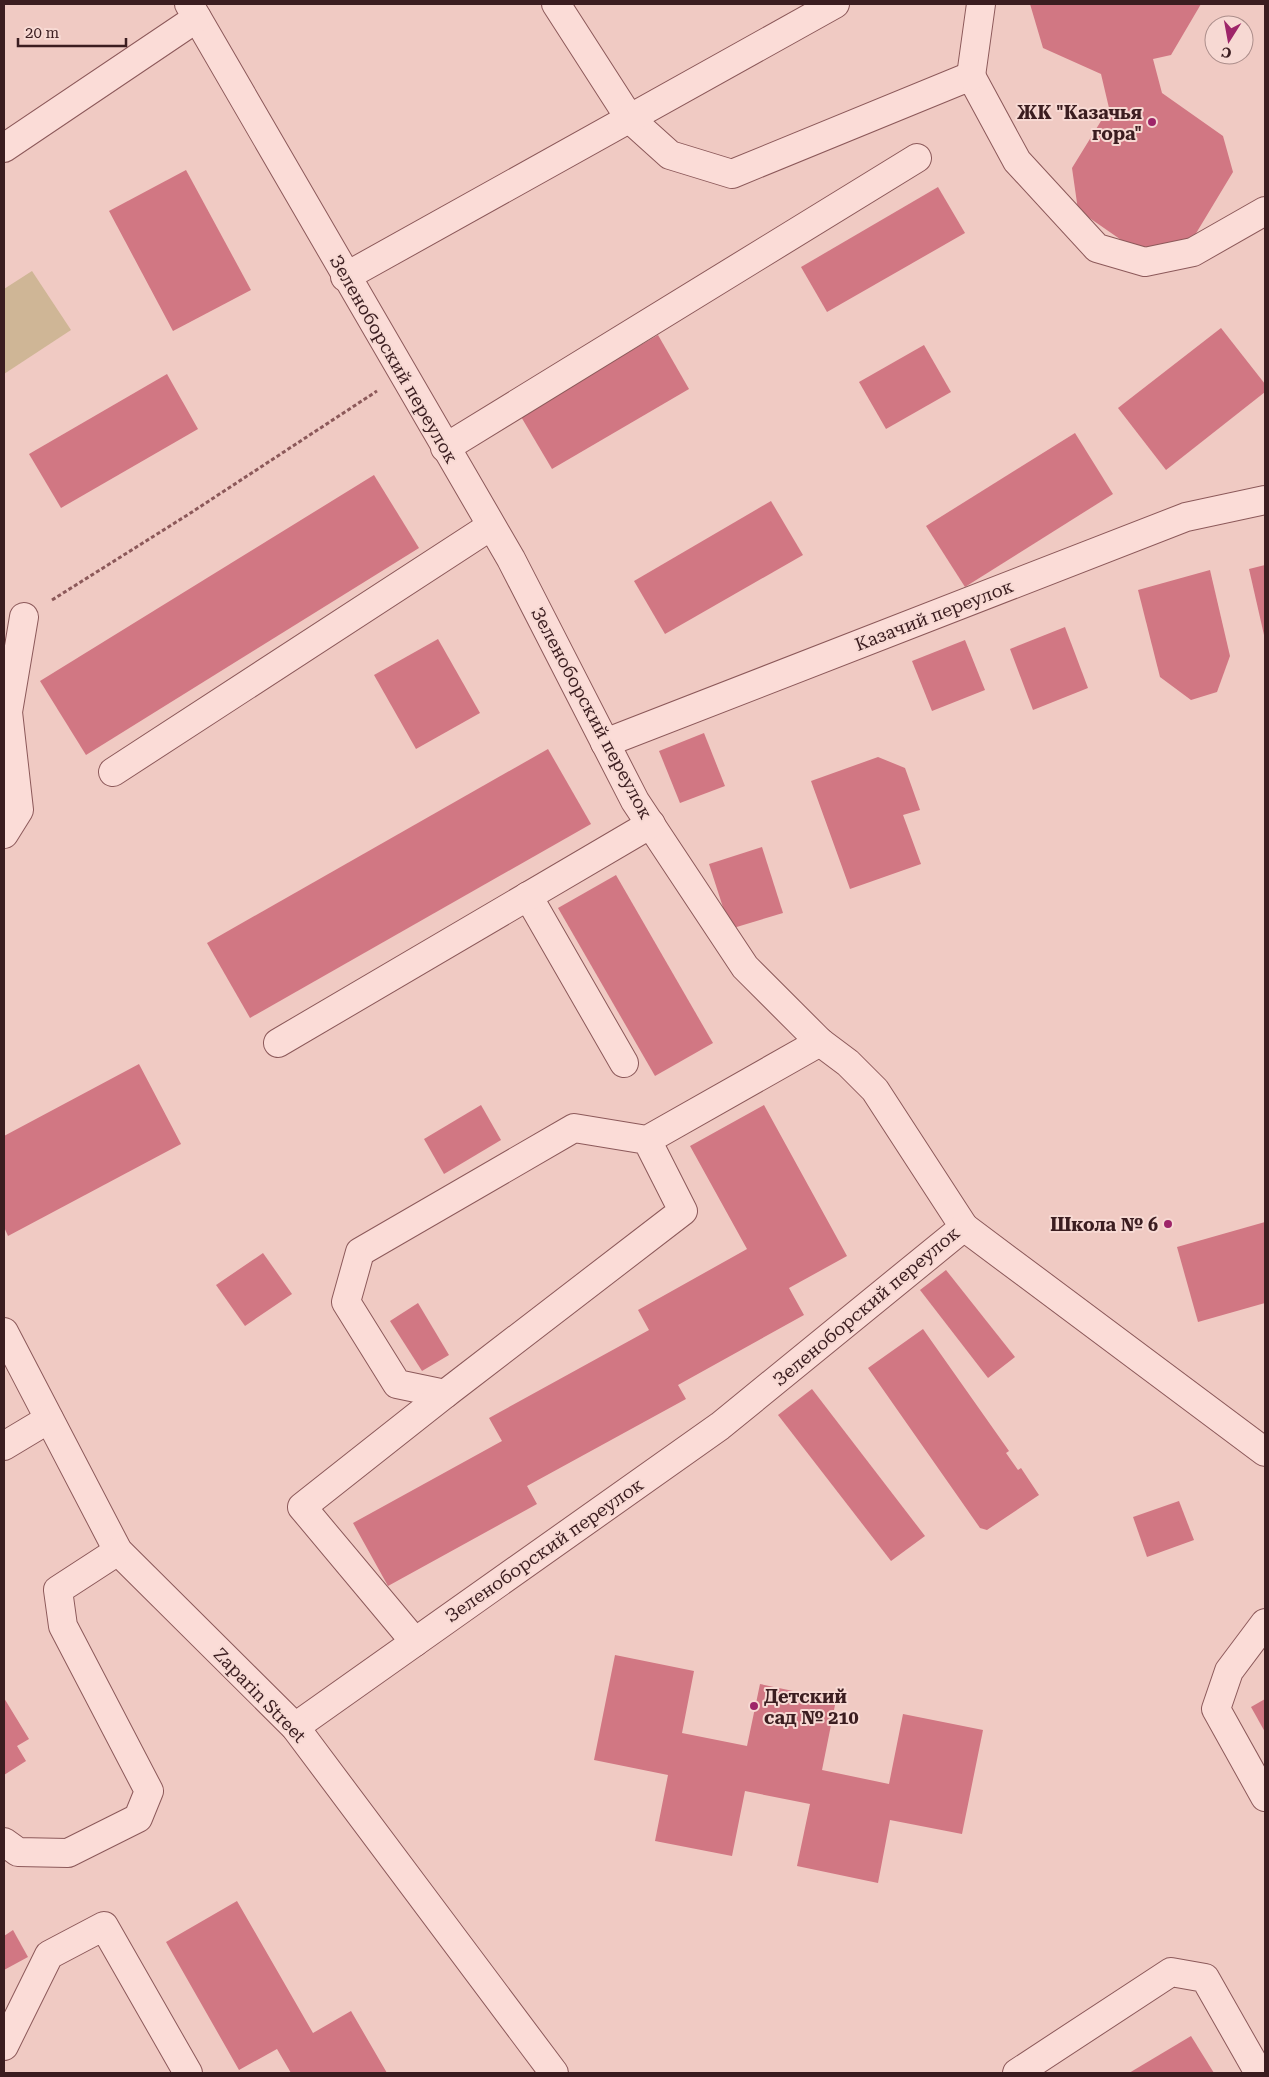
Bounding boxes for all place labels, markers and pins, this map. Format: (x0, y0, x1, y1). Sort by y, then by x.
place label: ЖК "Казачья гора" (1017, 102, 1142, 144)
marker: ЖК "Казачья гора" (1146, 116, 1158, 128)
place label: Школа № 6 (1050, 1214, 1158, 1235)
marker: Школа № 6 (1162, 1218, 1174, 1230)
place label: Детский сад № 210 (764, 1686, 859, 1728)
marker: Детский сад № 210 (748, 1700, 760, 1712)

